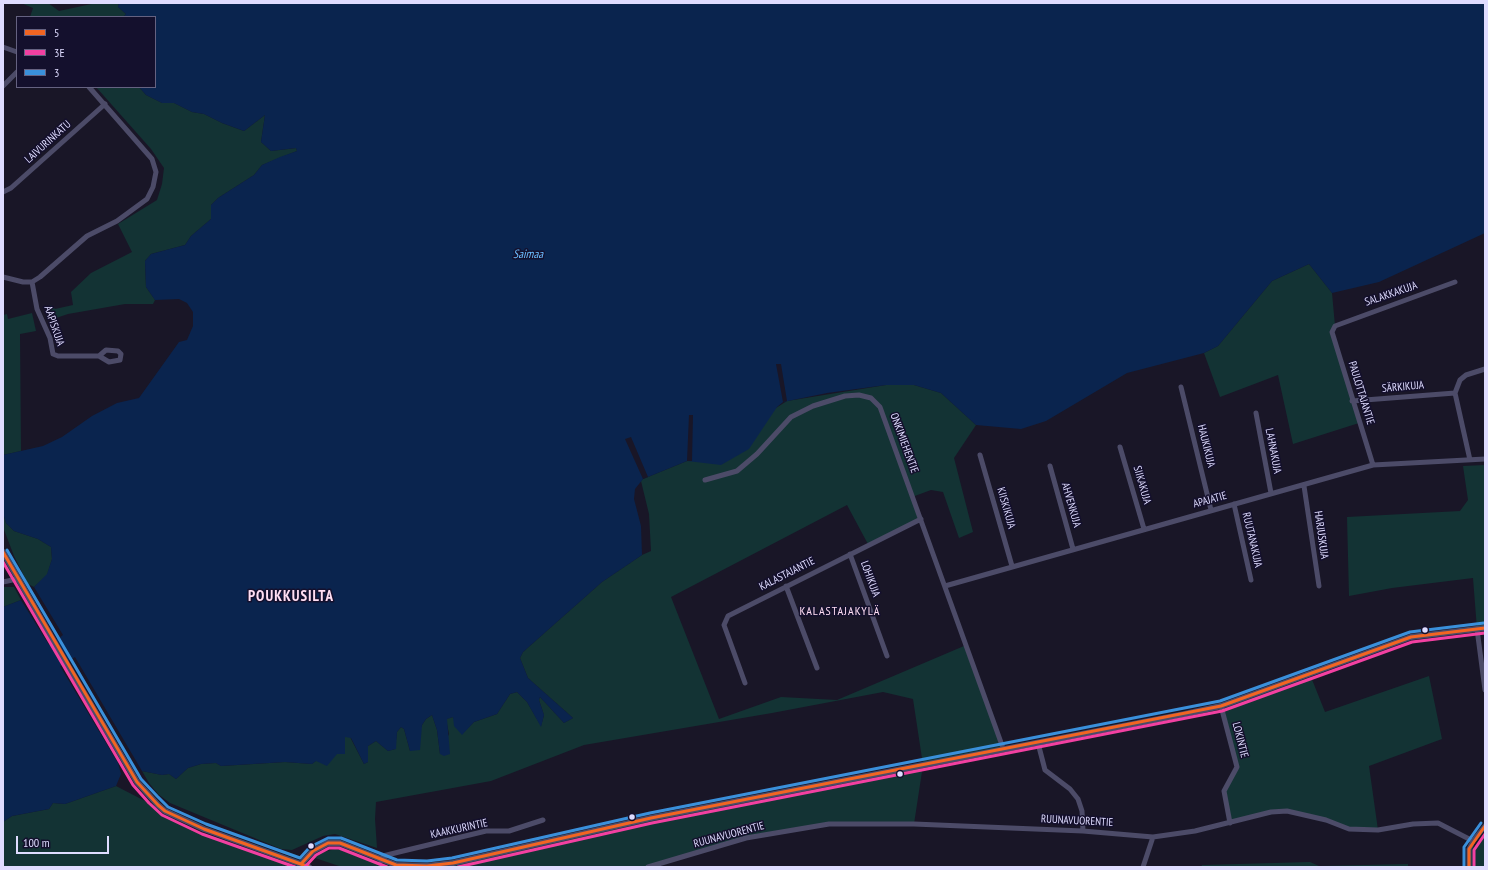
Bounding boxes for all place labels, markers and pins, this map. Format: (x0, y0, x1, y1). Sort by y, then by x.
unlabelled marker (1420, 625, 1430, 635)
unlabelled marker (895, 769, 905, 779)
unlabelled marker (627, 812, 637, 822)
unlabelled marker (306, 841, 316, 851)

